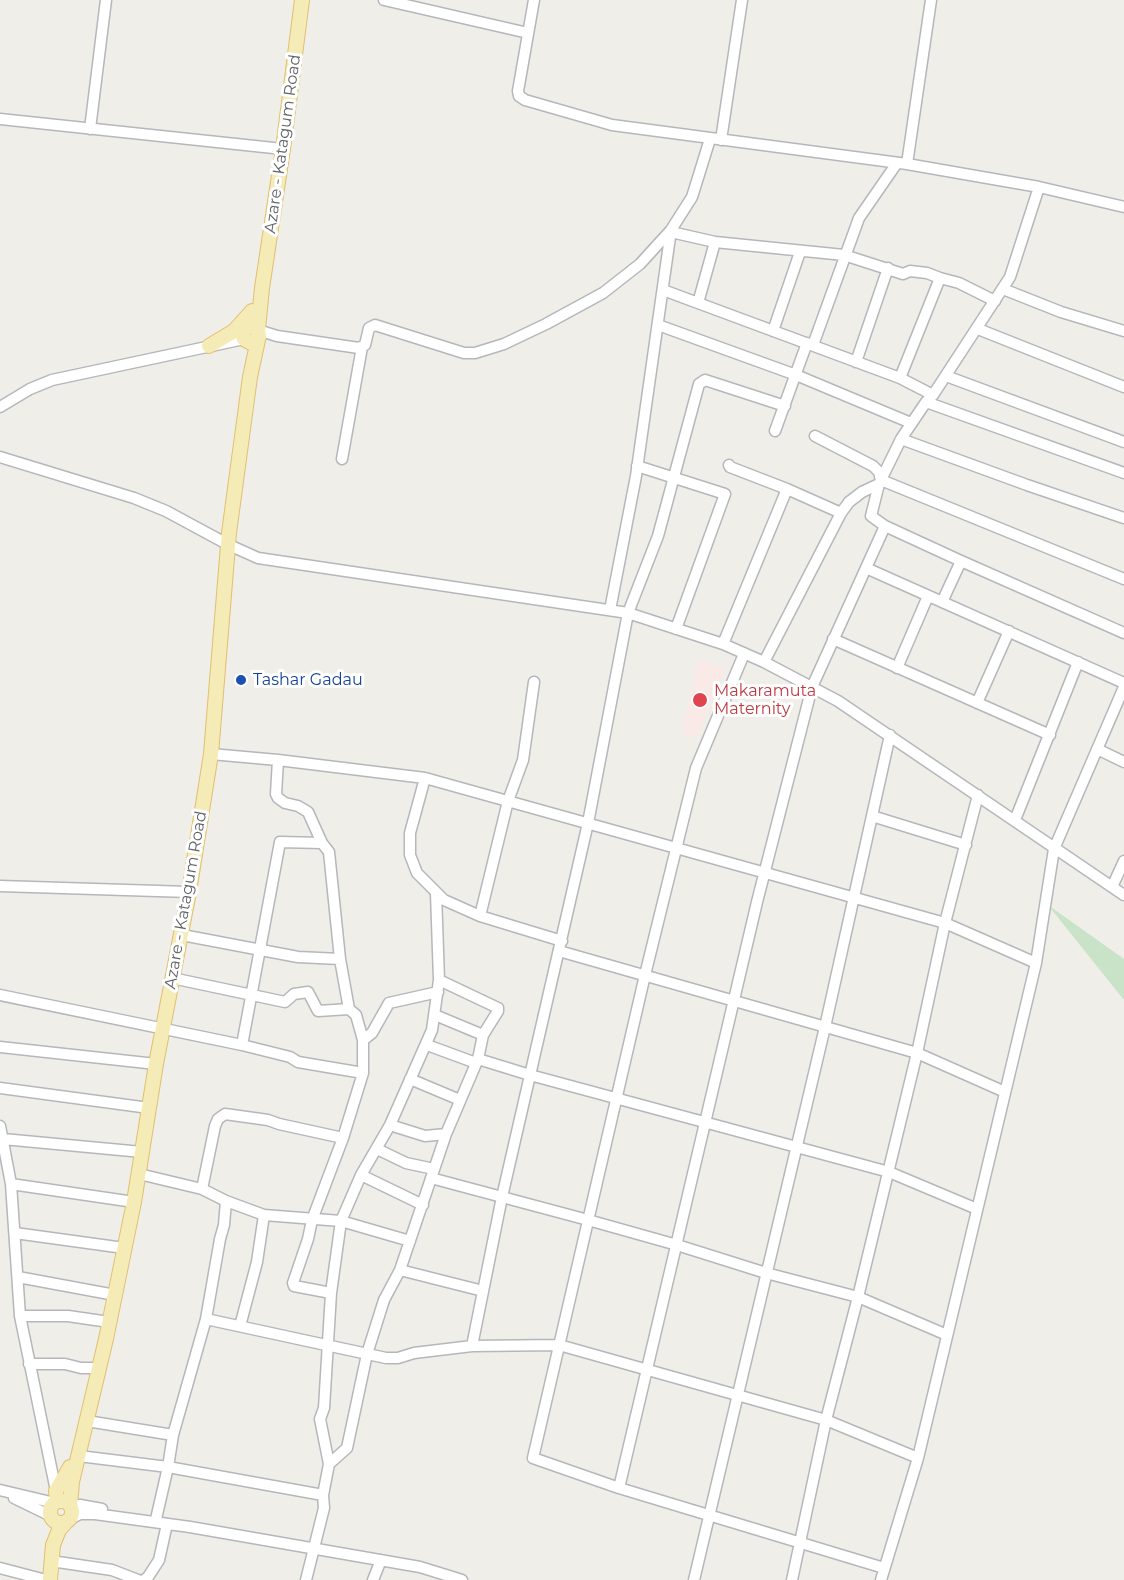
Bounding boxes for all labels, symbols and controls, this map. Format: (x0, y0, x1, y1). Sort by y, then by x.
street label: Azare - Katagum Road (261, 53, 305, 235)
place label: Tashar Gadau (253, 670, 363, 690)
marker: Tashar Gadau (234, 673, 248, 687)
place label: Makaramuta Maternity (714, 681, 816, 719)
marker: Makaramuta Maternity (691, 691, 709, 709)
street label: Azare - Katagum Road (161, 810, 211, 990)

